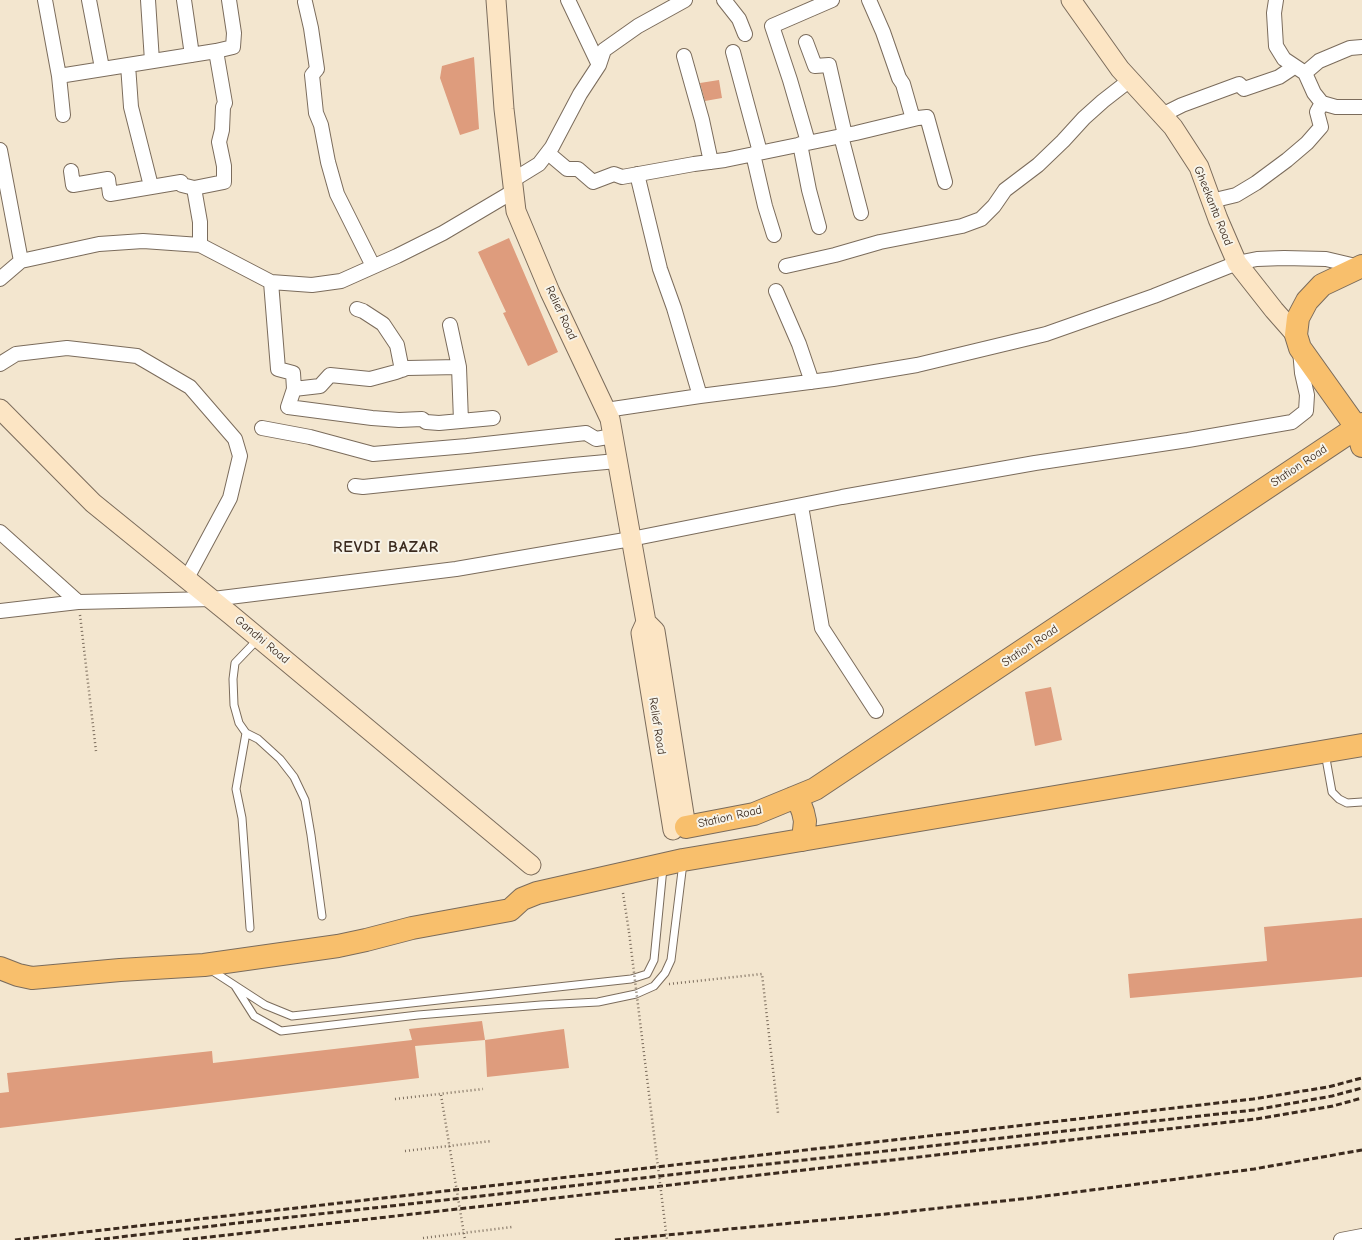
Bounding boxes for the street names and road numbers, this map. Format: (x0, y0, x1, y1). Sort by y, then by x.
street label: Gheekanta Road (1190, 164, 1236, 248)
street label: Relief Road (542, 284, 580, 342)
street label: Station Road (1268, 442, 1330, 490)
street label: Gandhi Road (232, 613, 292, 667)
street label: Station Road (999, 622, 1061, 670)
street label: Relief Road (645, 696, 669, 756)
street label: Station Road (697, 803, 763, 831)

